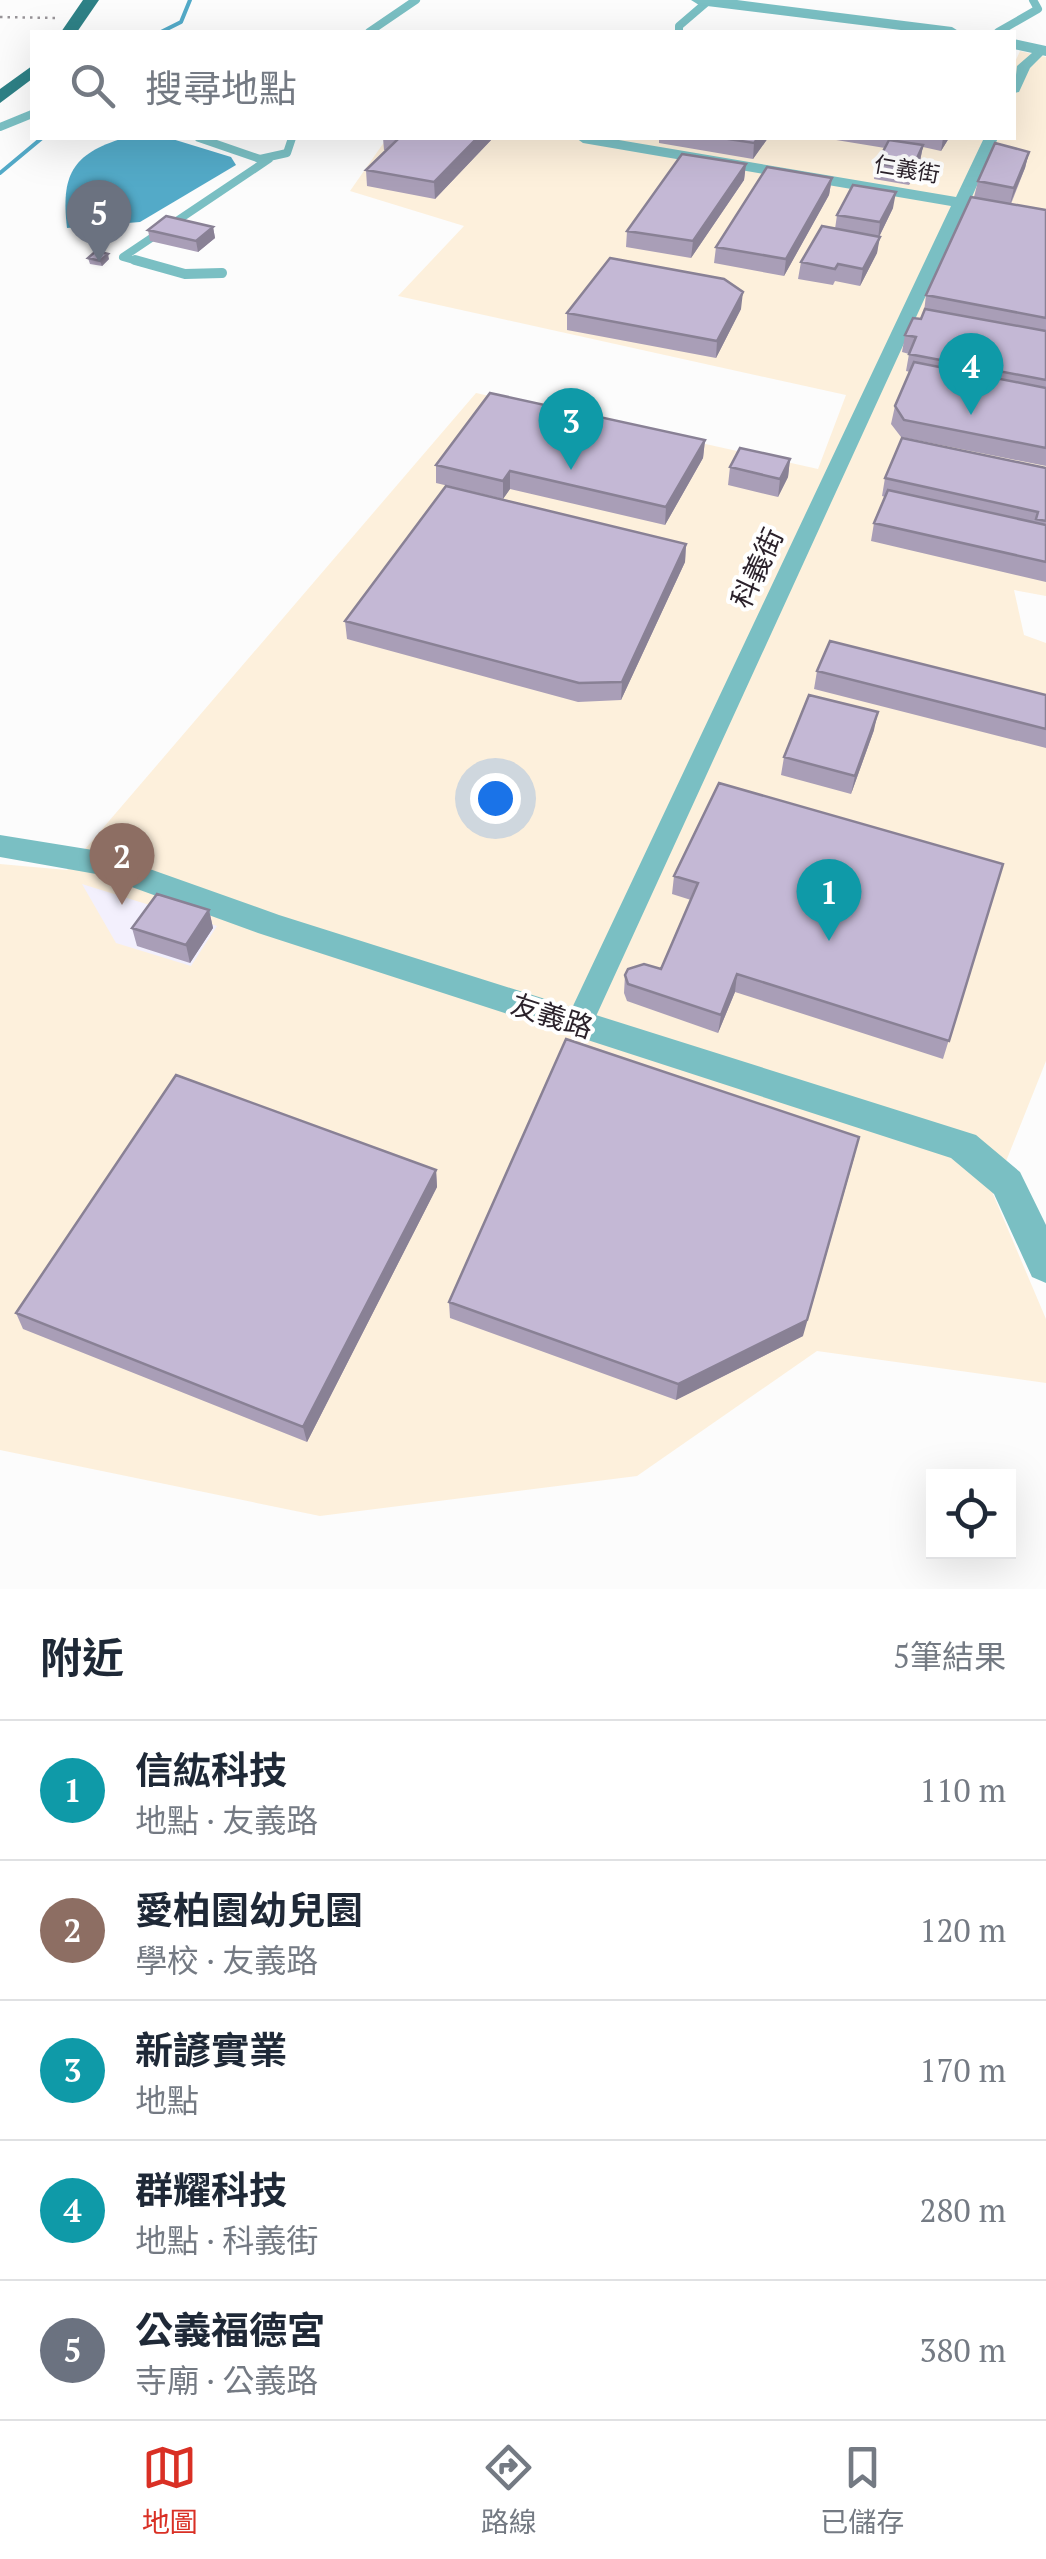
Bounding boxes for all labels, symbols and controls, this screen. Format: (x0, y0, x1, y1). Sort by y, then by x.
search box (30, 30, 1016, 140)
icon: search (65, 58, 120, 113)
text: 搜尋地點 (145, 63, 297, 113)
street label: 仁義街 (872, 148, 942, 189)
pin: 5 (66, 180, 132, 262)
pin: 4 (938, 332, 1004, 415)
pin: 3 (538, 388, 604, 470)
street label: 科義街 (722, 522, 791, 614)
your location (470, 773, 521, 824)
pin: 2 (90, 822, 154, 905)
pin: 1 (796, 858, 862, 941)
street label: 友義路 (506, 985, 598, 1046)
map controls (926, 1469, 1016, 1559)
button: locate (926, 1469, 1016, 1559)
text: 附近 (40, 1629, 124, 1685)
text: 5筆結果 (893, 1635, 1006, 1677)
text: 信紘科技 (135, 1745, 287, 1795)
text: 1 (63, 1769, 82, 1811)
text: 110 m (919, 1769, 1006, 1811)
text: 地點 · 友義路 (135, 1799, 318, 1841)
text: 愛柏園幼兒園 (135, 1885, 363, 1935)
text: 2 (63, 1909, 82, 1951)
text: 120 m (919, 1909, 1006, 1951)
text: 學校 · 友義路 (135, 1939, 318, 1981)
text: 新諺實業 (135, 2025, 287, 2075)
text: 3 (63, 2049, 82, 2091)
text: 170 m (919, 2049, 1006, 2091)
text: 地點 (135, 2079, 199, 2121)
text: 群耀科技 (135, 2165, 287, 2215)
text: 4 (63, 2189, 82, 2231)
text: 280 m (919, 2189, 1006, 2231)
text: 地點 · 科義街 (135, 2219, 318, 2261)
text: 公義福德宮 (135, 2305, 325, 2355)
text: 5 (63, 2329, 82, 2371)
text: 380 m (919, 2329, 1006, 2371)
text: 寺廟 · 公義路 (135, 2359, 318, 2401)
tab: 地圖 (142, 2440, 198, 2540)
tab: 路線 (481, 2440, 537, 2540)
tab: 已儲存 (820, 2440, 904, 2540)

